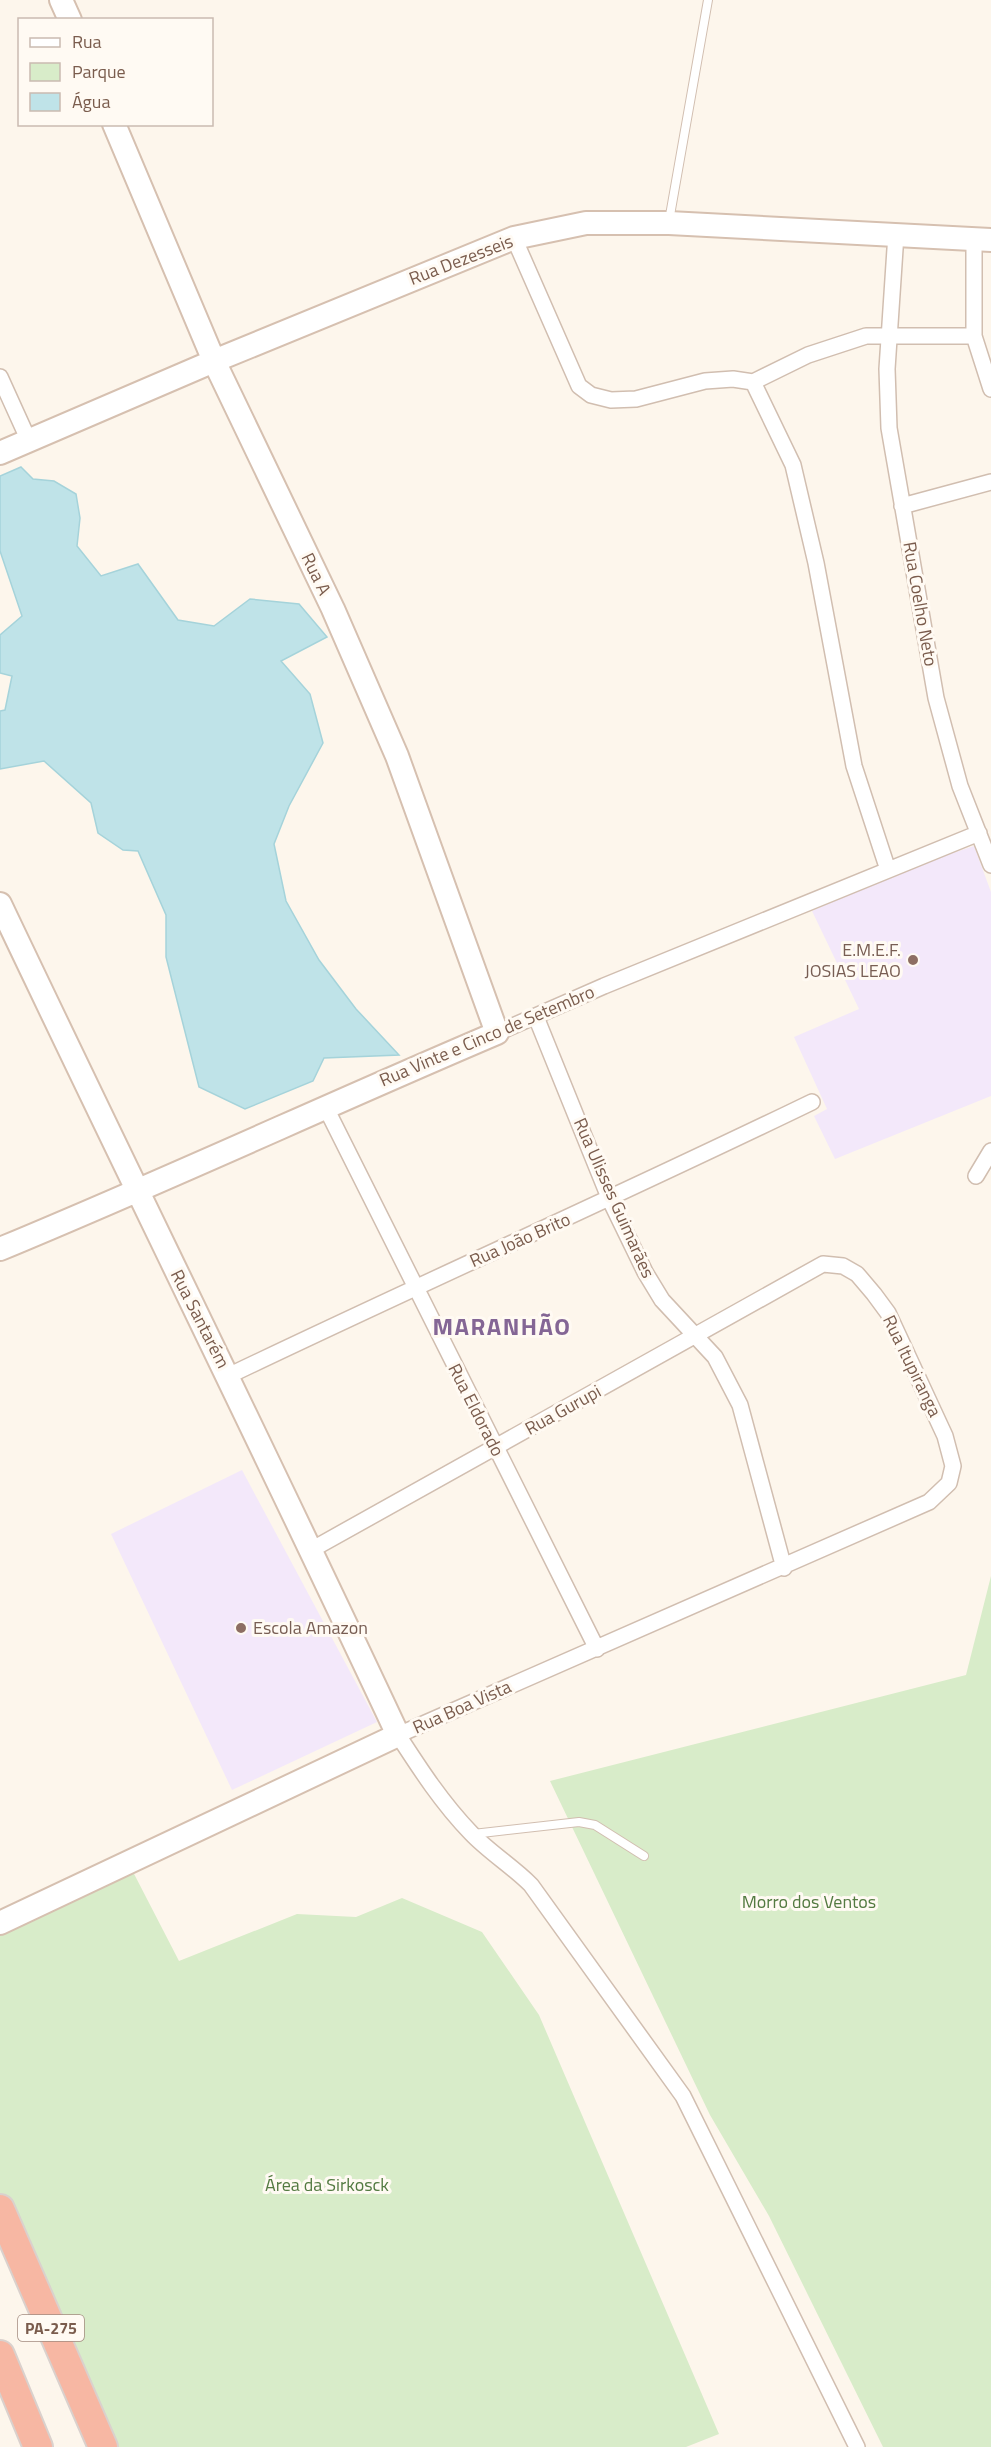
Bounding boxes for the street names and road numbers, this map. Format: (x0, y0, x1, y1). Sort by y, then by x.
street label: Rua Dezesseis (405, 227, 517, 292)
street label: Rua Coelho Neto (896, 540, 945, 668)
street label: Rua A (295, 548, 338, 600)
street label: Rua Vinte e Cinco de Setembro (375, 978, 599, 1093)
street label: Rua Ulisses Guimarães (567, 1113, 662, 1282)
street label: Rua João Brito (465, 1205, 575, 1274)
street label: Rua Santarém (164, 1265, 237, 1373)
street label: Rua Itupiranga (876, 1310, 949, 1421)
street label: Rua Eldorado (441, 1359, 511, 1461)
street label: Rua Gurupi (520, 1378, 606, 1442)
street label: Rua Boa Vista (408, 1673, 515, 1740)
road number: PA-275 (18, 2315, 84, 2341)

